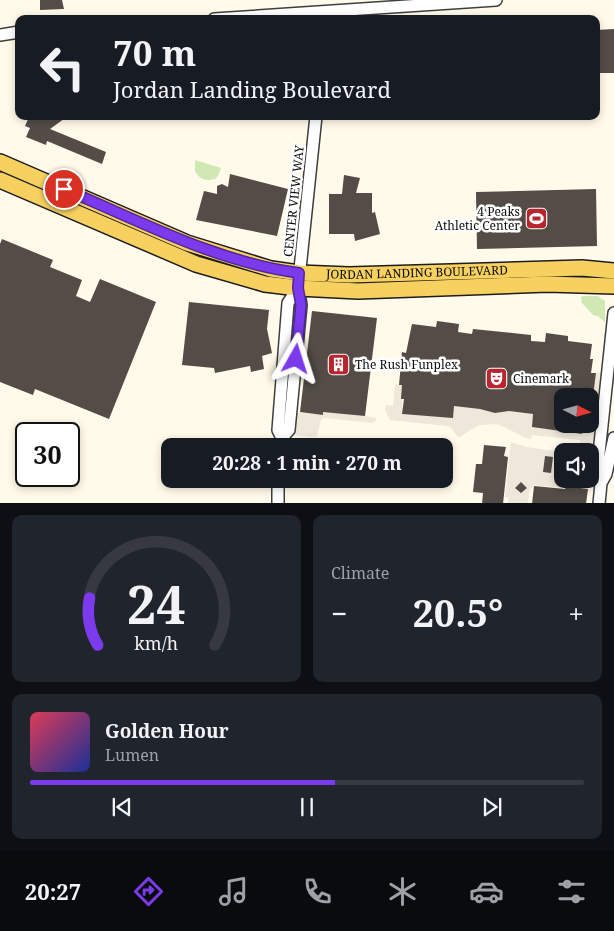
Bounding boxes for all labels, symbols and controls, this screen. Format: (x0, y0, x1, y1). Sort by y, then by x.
text: 70 m (113, 29, 196, 76)
icon: left (30, 35, 95, 100)
text: Jordan Landing Boulevard (113, 74, 391, 104)
street label: CENTER VIEW WAY (279, 144, 308, 258)
pin (43, 168, 85, 210)
icon: arrive (50, 175, 78, 203)
place label: 4 Peaks Athletic Center (435, 203, 520, 234)
sports icon: 4 Peaks Athletic Center (524, 207, 548, 231)
street label: JORDAN LANDING BOULEVARD (325, 261, 508, 283)
position arrow (269, 332, 321, 384)
building icon: The Rush Funplex (327, 353, 351, 377)
place label: The Rush Funplex (355, 356, 458, 373)
theatre icon: Cinemark (485, 367, 509, 391)
place label: Cinemark (513, 370, 570, 387)
north arrow (554, 388, 599, 432)
map controls (554, 388, 599, 488)
speed limit sign: 30 (15, 422, 80, 487)
button: sound (554, 443, 599, 488)
text: 20:28 · 1 min · 270 m (212, 450, 402, 476)
text: Climate (331, 562, 389, 584)
text: 24 (127, 568, 186, 639)
text: 20.5° (412, 586, 503, 638)
text: − (331, 594, 347, 632)
text: + (568, 594, 584, 632)
text: km/h (135, 631, 178, 655)
text: Golden Hour (105, 718, 229, 744)
text: Lumen (105, 744, 159, 766)
icon: previous (108, 793, 136, 821)
icon: pause (293, 793, 321, 821)
icon: next (478, 793, 506, 821)
icon: directions (131, 874, 166, 909)
icon: music (216, 874, 251, 909)
icon: phone (300, 874, 335, 909)
icon: climate (385, 874, 420, 909)
icon: car (469, 874, 504, 909)
icon: filters (554, 874, 589, 909)
text: 20:27 (25, 876, 81, 906)

